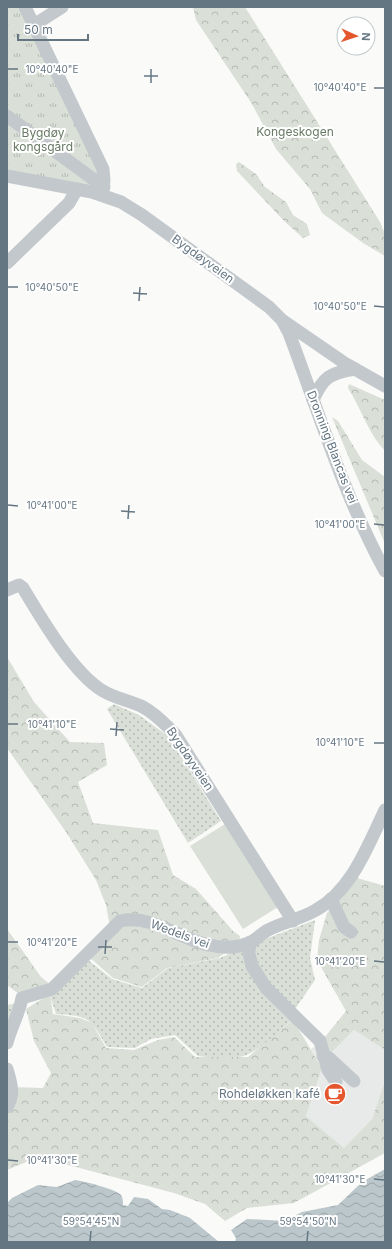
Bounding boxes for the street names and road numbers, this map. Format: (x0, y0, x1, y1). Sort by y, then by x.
street label: Bygdøyveien (169, 231, 237, 286)
street label: Dronning Blancas vei (304, 388, 361, 505)
street label: Bygdøyveien (164, 724, 217, 793)
street label: Wedels vei (149, 916, 212, 951)

